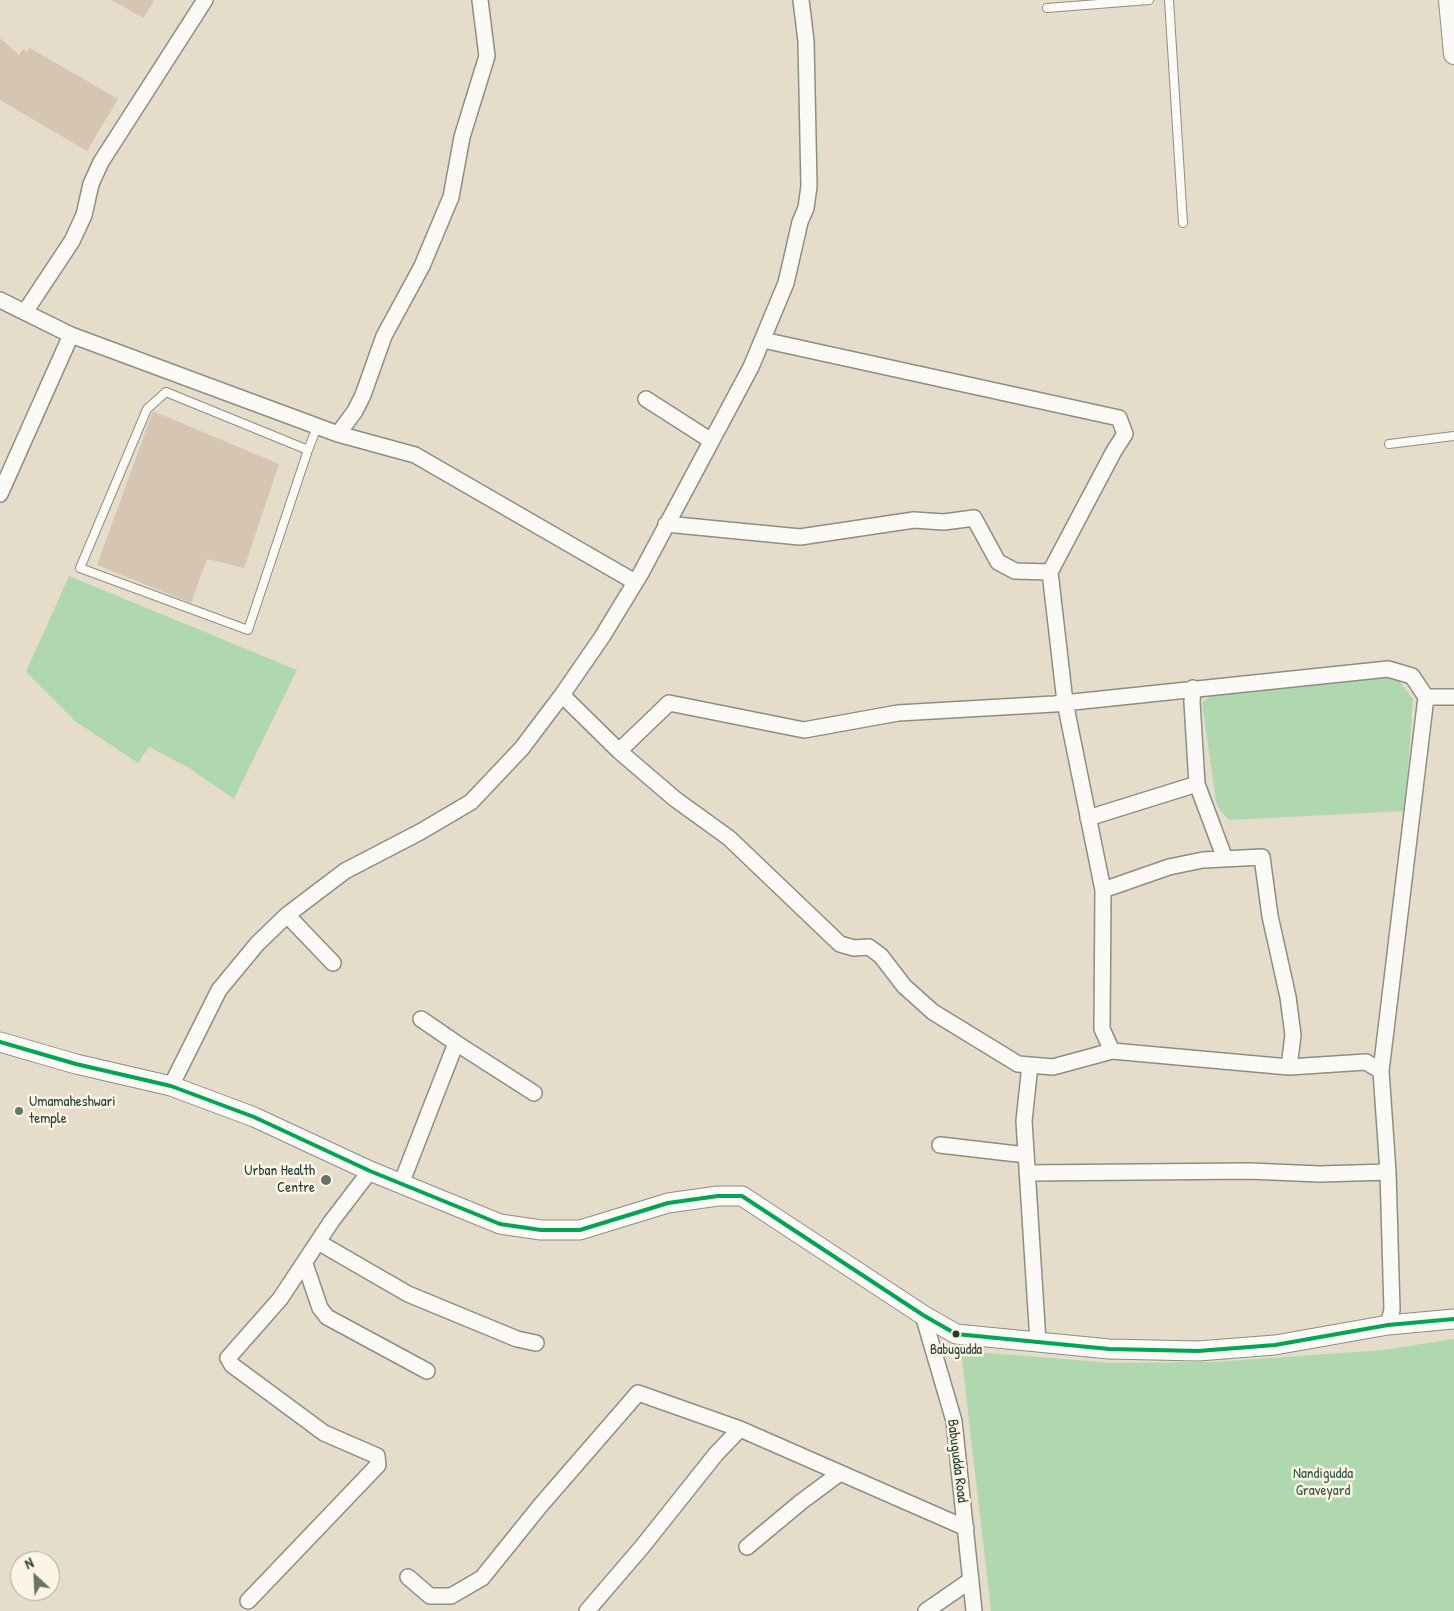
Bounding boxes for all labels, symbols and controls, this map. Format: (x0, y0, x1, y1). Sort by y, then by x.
place label: Umamaheshwari temple (29, 1093, 116, 1128)
marker: Umamaheshwari temple (13, 1105, 25, 1117)
place label: Urban Health Centre (244, 1162, 315, 1197)
marker: Urban Health Centre (319, 1173, 333, 1187)
marker: Babugudda (951, 1329, 961, 1339)
place label: Babugudda (930, 1342, 982, 1358)
street label: Babugudda Road (943, 1418, 971, 1504)
park label: Nandigudda Graveyard (1293, 1465, 1353, 1500)
north arrow (10, 1551, 60, 1601)
text: N (21, 1553, 36, 1573)

